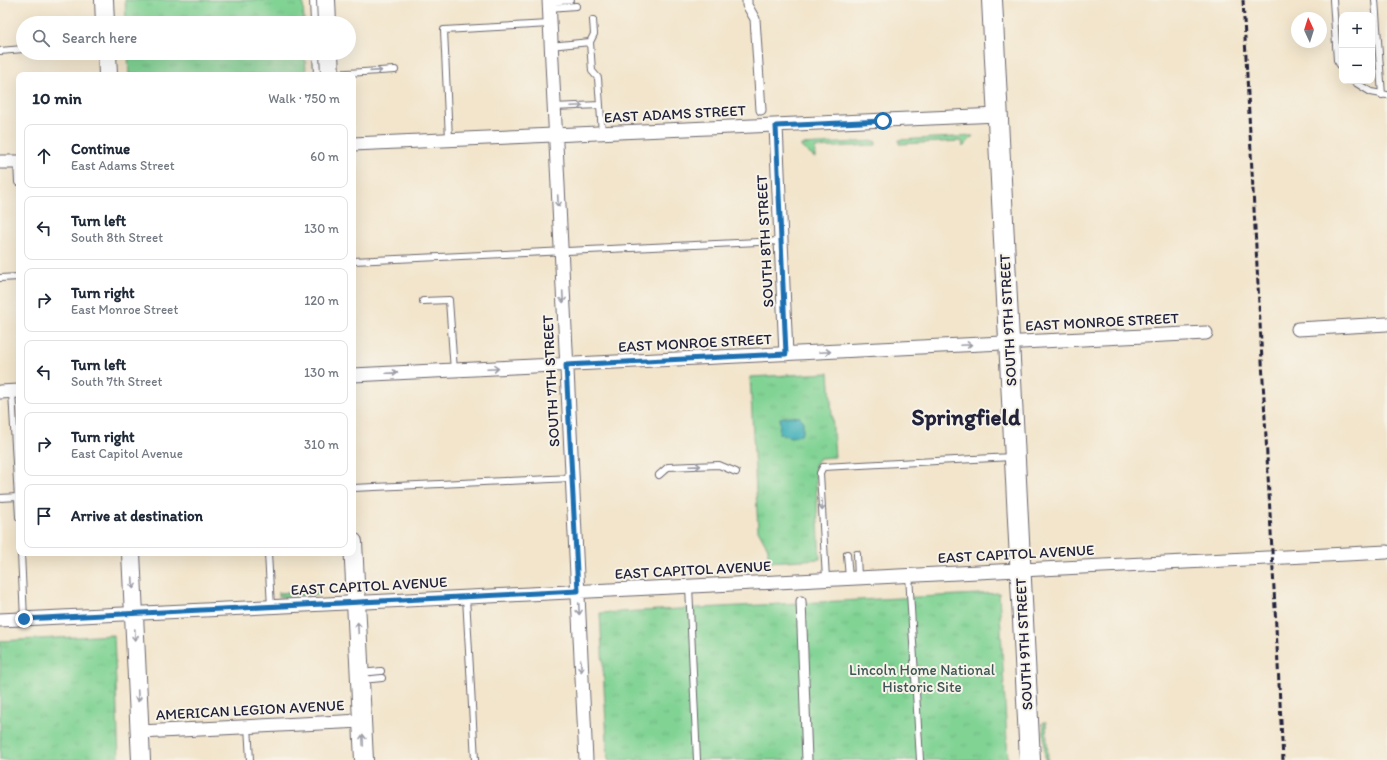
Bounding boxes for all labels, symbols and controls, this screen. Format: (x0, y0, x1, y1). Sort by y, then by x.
north arrow (1291, 12, 1327, 48)
map controls (1339, 12, 1375, 84)
button: + (1339, 12, 1375, 48)
search box (16, 16, 356, 60)
icon: search (30, 27, 52, 49)
text: Search here (62, 29, 137, 47)
button: − (1339, 48, 1375, 84)
one-way arrow (369, 68, 382, 75)
text: 10 min (32, 88, 82, 108)
text: Walk · 750 m (268, 91, 340, 106)
street label: EAST ADAMS STREET (604, 101, 747, 127)
one-way arrow (570, 102, 583, 109)
route start (874, 112, 892, 130)
text: Continue (71, 140, 130, 158)
icon: ahead (33, 145, 55, 167)
text: 60 m (310, 149, 339, 164)
text: East Adams Street (71, 158, 175, 173)
street label: SOUTH 8TH STREET (753, 174, 777, 308)
one-way arrow (555, 194, 562, 207)
text: Turn left (71, 212, 126, 230)
icon: left (33, 217, 55, 239)
text: 130 m (304, 221, 339, 236)
text: South 8th Street (71, 230, 163, 245)
street label: SOUTH 9TH STREET (996, 253, 1020, 387)
text: Turn right (71, 284, 135, 302)
icon: right (33, 289, 55, 311)
one-way arrow (559, 290, 567, 303)
text: 120 m (304, 293, 339, 308)
text: East Monroe Street (71, 302, 178, 317)
street label: EAST MONROE STREET (1025, 309, 1180, 335)
street label: SOUTH 7TH STREET (539, 314, 563, 448)
street label: EAST MONROE STREET (618, 330, 773, 356)
one-way arrow (959, 341, 972, 348)
one-way arrow (818, 349, 831, 356)
text: Turn left (71, 356, 126, 374)
icon: left (33, 361, 55, 383)
text: 130 m (304, 365, 339, 380)
one-way arrow (486, 365, 499, 372)
one-way arrow (385, 370, 398, 377)
text: South 7th Street (71, 374, 162, 389)
district label: Springfield (911, 403, 1021, 431)
text: Turn right (71, 428, 135, 446)
icon: right (33, 433, 55, 455)
text: 310 m (304, 437, 339, 452)
text: East Capitol Avenue (71, 446, 183, 461)
one-way arrow (688, 462, 701, 469)
one-way arrow (819, 498, 826, 511)
icon: arrive (33, 505, 55, 527)
text: Arrive at destination (71, 507, 203, 525)
street label: EAST CAPITOL AVENUE (937, 541, 1095, 567)
street label: EAST CAPITOL AVENUE (614, 557, 772, 583)
street label: EAST CAPITOL AVENUE (290, 573, 448, 599)
one-way arrow (129, 576, 136, 589)
street label: SOUTH 9TH STREET (1012, 577, 1036, 711)
one-way arrow (575, 602, 582, 615)
route end (15, 610, 33, 628)
one-way arrow (354, 622, 361, 635)
one-way arrow (131, 628, 139, 641)
one-way arrow (578, 659, 585, 672)
park label: Lincoln Home National Historic Site (849, 661, 996, 696)
one-way arrow (134, 689, 142, 702)
street label: AMERICAN LEGION AVENUE (155, 696, 345, 724)
one-way arrow (359, 734, 367, 747)

